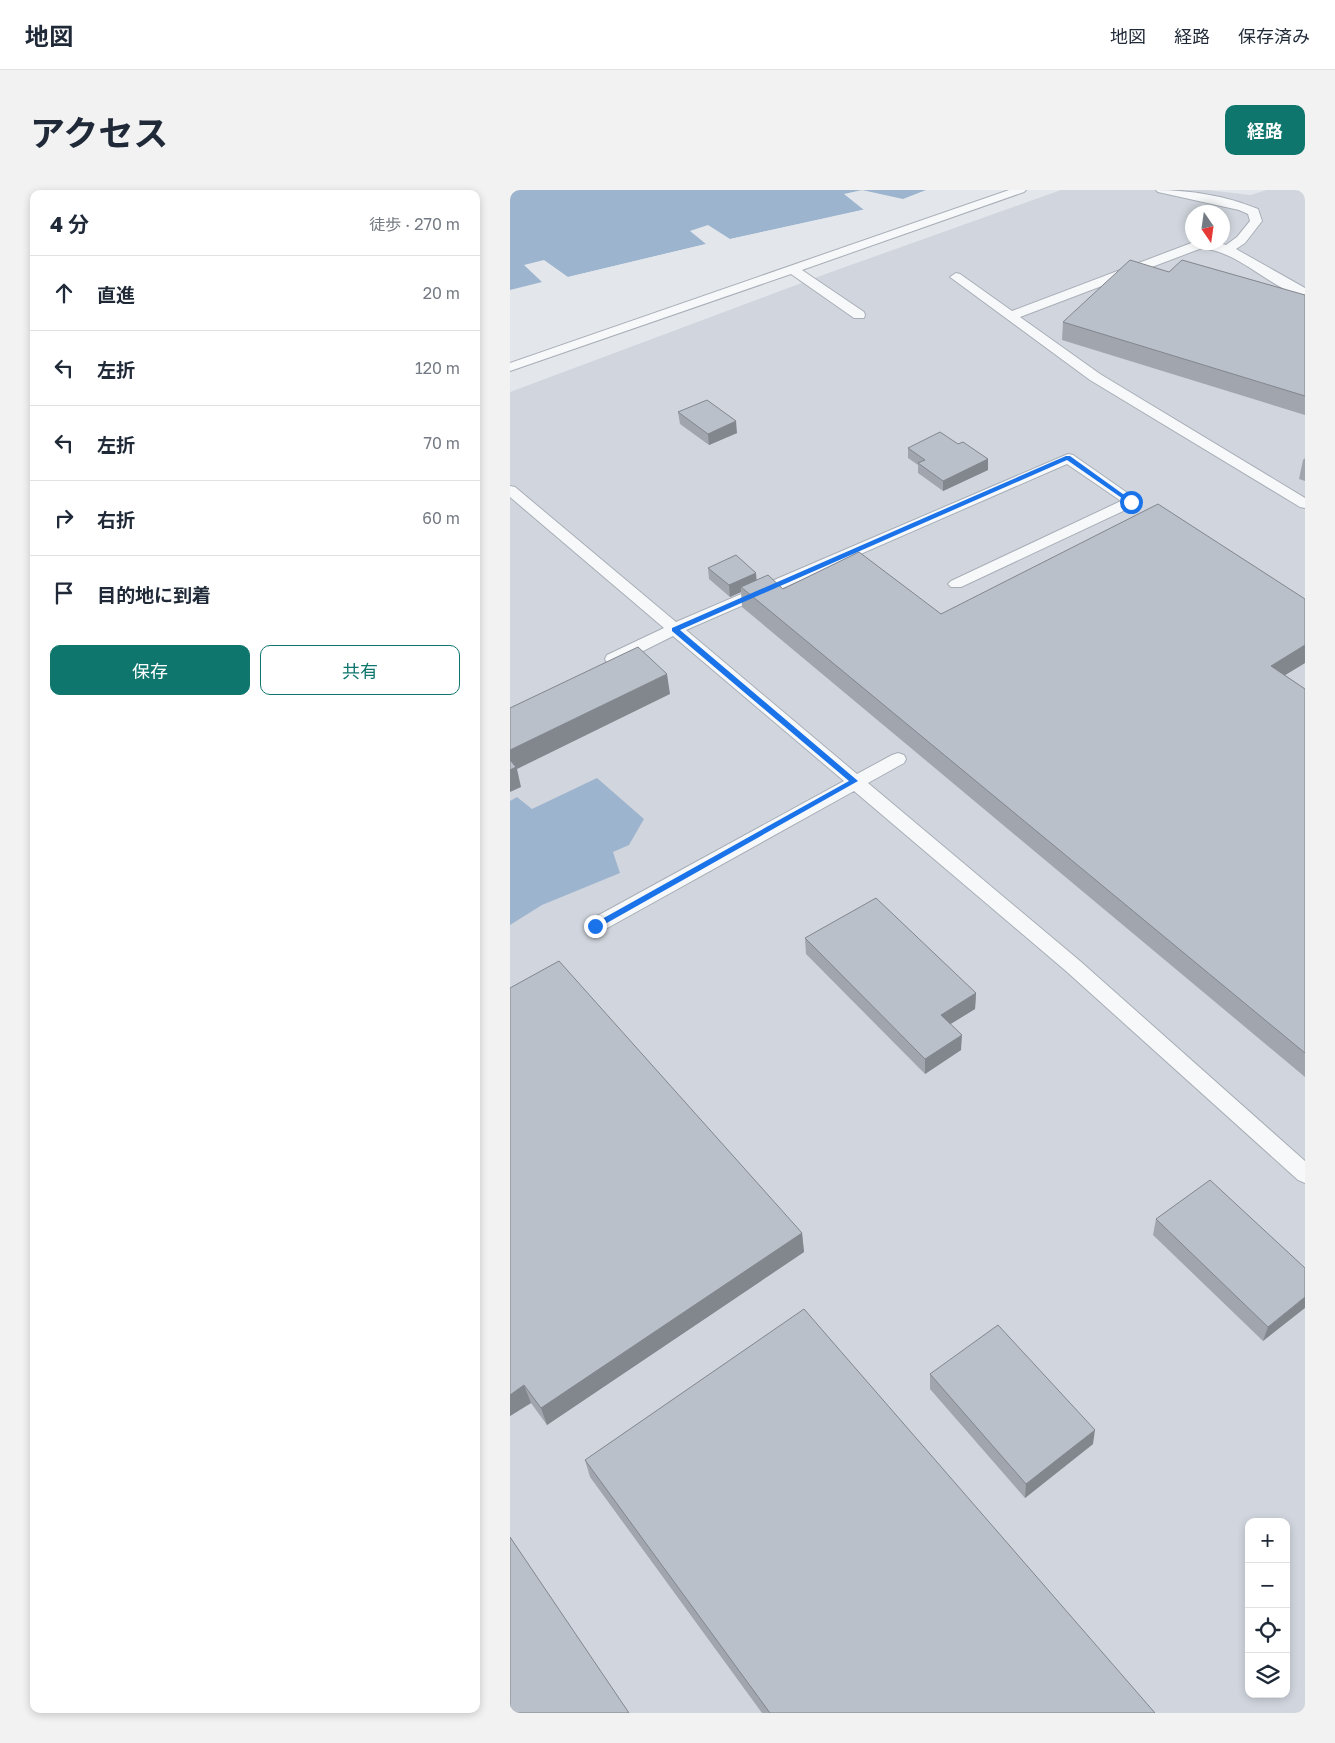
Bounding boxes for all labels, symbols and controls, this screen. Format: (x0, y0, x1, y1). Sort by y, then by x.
text: 地図 (25, 21, 73, 50)
text: 地図 (1110, 25, 1146, 47)
text: 経路 (1174, 25, 1210, 47)
text: 保存済み (1238, 25, 1310, 47)
button: 経路 (1225, 105, 1305, 155)
text: アクセス (30, 112, 168, 154)
north arrow (1185, 205, 1230, 250)
text: 4 分 (50, 211, 89, 237)
text: 徒歩 · 270 m (369, 214, 460, 234)
icon: ahead (50, 279, 78, 307)
text: 直進 (97, 283, 135, 306)
text: 20 m (423, 283, 460, 303)
icon: left (50, 354, 78, 382)
text: 左折 (97, 358, 135, 381)
text: 120 m (415, 358, 460, 378)
icon: left (50, 429, 78, 457)
text: 左折 (97, 433, 135, 456)
text: 70 m (423, 433, 460, 453)
route start (1120, 491, 1143, 514)
icon: right (50, 504, 78, 532)
text: 右折 (97, 508, 135, 531)
text: 60 m (422, 508, 460, 528)
icon: arrive (50, 579, 78, 607)
text: 目的地に到着 (97, 583, 211, 606)
button: 保存 (50, 645, 250, 695)
button: 共有 (260, 645, 460, 695)
route end (584, 915, 607, 938)
map controls (1245, 1518, 1290, 1698)
button: + (1245, 1518, 1290, 1563)
button: − (1245, 1563, 1290, 1608)
button: locate (1245, 1608, 1290, 1653)
button: layers (1245, 1653, 1290, 1698)

